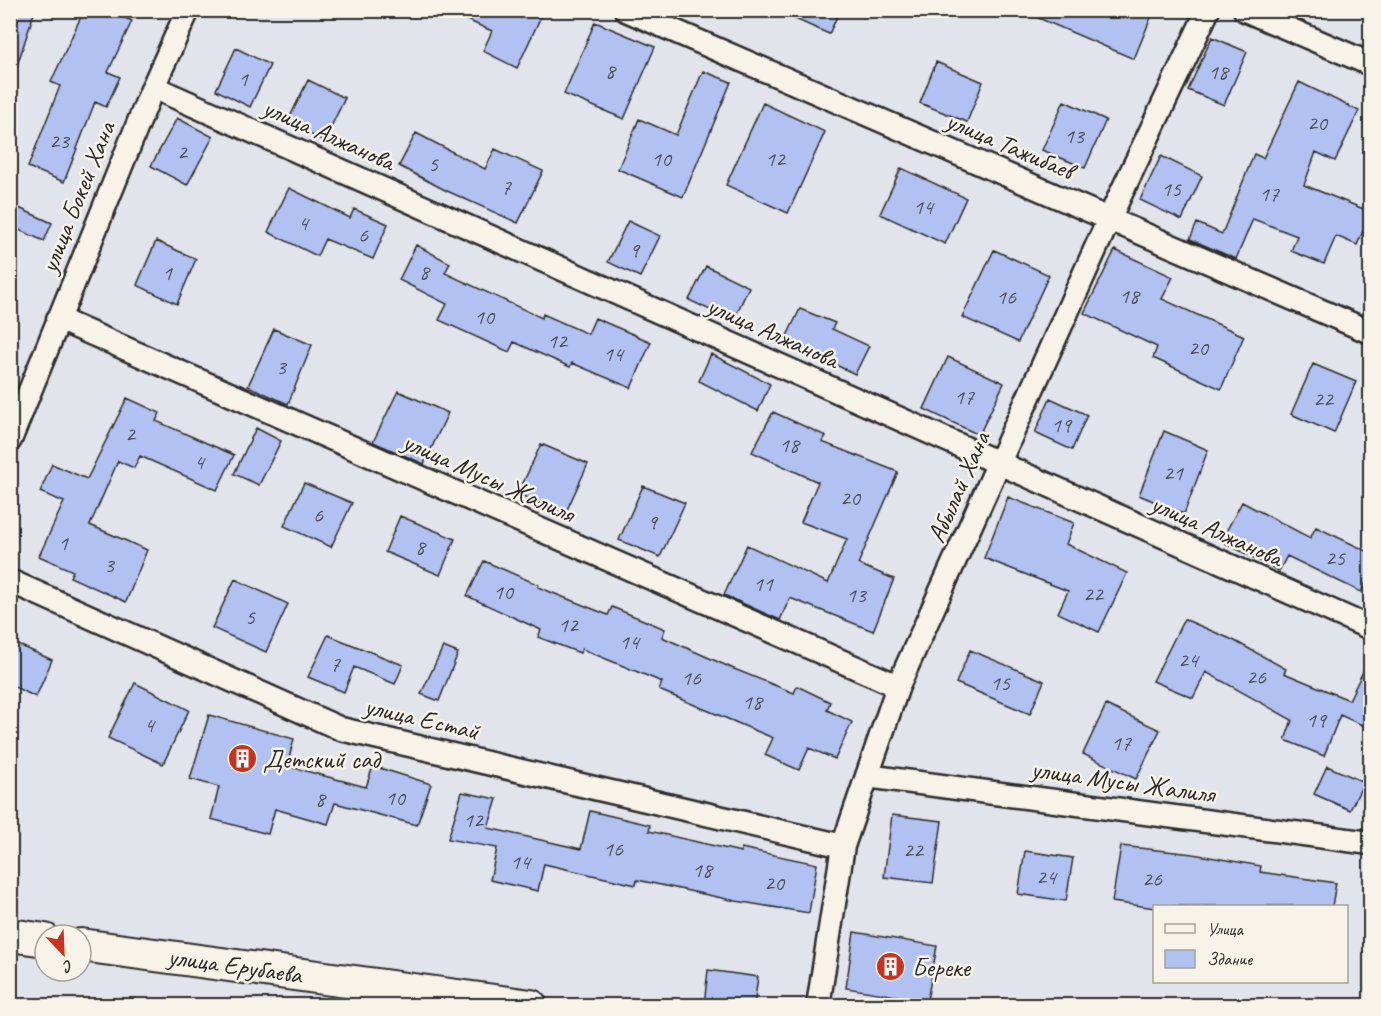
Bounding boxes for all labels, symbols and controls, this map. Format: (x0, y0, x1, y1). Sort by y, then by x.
house number: 8 (605, 57, 617, 85)
house number: 18 (1208, 58, 1230, 86)
house number: 1 (238, 65, 249, 93)
street label: улица Алжанова (256, 90, 402, 179)
street label: улица Тажибаев (939, 103, 1083, 189)
house number: 20 (1307, 109, 1329, 137)
street label: улица Бокей Хана (31, 115, 123, 279)
house number: 13 (1064, 122, 1086, 150)
house number: 23 (49, 127, 71, 155)
house number: 2 (177, 138, 189, 166)
house number: 10 (651, 145, 673, 173)
house number: 12 (765, 145, 787, 173)
house number: 5 (428, 150, 439, 178)
house number: 7 (501, 173, 512, 201)
house number: 15 (1161, 175, 1182, 203)
house number: 17 (1259, 180, 1280, 208)
house number: 14 (913, 193, 935, 221)
house number: 4 (298, 209, 310, 237)
house number: 6 (358, 221, 369, 249)
house number: 9 (629, 236, 641, 264)
house number: 8 (419, 258, 431, 286)
house number: 1 (162, 259, 173, 287)
house number: 18 (1119, 282, 1141, 310)
house number: 16 (996, 283, 1017, 311)
street label: улица Алжанова (700, 288, 846, 377)
house number: 10 (474, 303, 496, 331)
house number: 12 (547, 327, 569, 355)
house number: 20 (1188, 334, 1210, 362)
house number: 14 (603, 340, 625, 368)
house number: 3 (276, 353, 288, 381)
house number: 17 (954, 383, 975, 411)
house number: 22 (1313, 385, 1335, 413)
house number: 19 (1051, 411, 1073, 439)
house number: 2 (125, 420, 137, 448)
street label: улица Мусы Жалиля (396, 424, 582, 531)
street label: Абылай Хана (919, 425, 998, 548)
house number: 18 (779, 431, 801, 459)
house number: 4 (194, 448, 206, 476)
house number: 21 (1163, 459, 1184, 487)
house number: 20 (840, 484, 862, 512)
street label: улица Алжанова (1144, 486, 1290, 575)
house number: 6 (313, 501, 324, 529)
house number: 9 (647, 508, 659, 536)
house number: 1 (58, 529, 69, 557)
house number: 8 (415, 533, 427, 561)
house number: 25 (1325, 544, 1346, 572)
house number: 3 (104, 551, 116, 579)
house number: 11 (753, 570, 774, 598)
house number: 10 (493, 578, 515, 606)
house number: 22 (1083, 580, 1105, 608)
house number: 13 (846, 581, 868, 609)
house number: 5 (245, 603, 256, 631)
house number: 12 (558, 611, 580, 639)
house number: 14 (619, 628, 641, 656)
house number: 24 (1178, 646, 1200, 674)
house number: 7 (330, 650, 341, 678)
house number: 26 (1246, 663, 1267, 691)
house number: 16 (681, 664, 702, 692)
house number: 15 (990, 669, 1011, 697)
house number: 18 (742, 688, 764, 716)
street label: улица Естай (360, 689, 484, 748)
house number: 19 (1306, 706, 1328, 734)
house number: 4 (144, 711, 156, 739)
house number: 17 (1111, 729, 1132, 757)
building icon: Детский сад (226, 743, 258, 775)
place label: Детский сад (263, 743, 382, 776)
street label: улица Мусы Жалиля (1027, 752, 1219, 811)
house number: 10 (385, 784, 407, 812)
house number: 8 (315, 785, 327, 813)
house number: 12 (463, 806, 485, 834)
house number: 16 (603, 835, 624, 863)
house number: 22 (903, 836, 925, 864)
house number: 14 (510, 848, 532, 876)
house number: 18 (692, 856, 714, 884)
house number: 24 (1036, 863, 1058, 891)
house number: 26 (1142, 865, 1163, 893)
house number: 20 (764, 869, 786, 897)
legend (1153, 905, 1348, 983)
text: Улица (1207, 918, 1244, 940)
north arrow (33, 923, 93, 983)
street label: улица Ерубаева (164, 939, 306, 991)
text: Здание (1207, 948, 1253, 970)
building icon: Береке (875, 951, 907, 983)
place label: Береке (912, 951, 971, 984)
text: С (59, 955, 76, 977)

